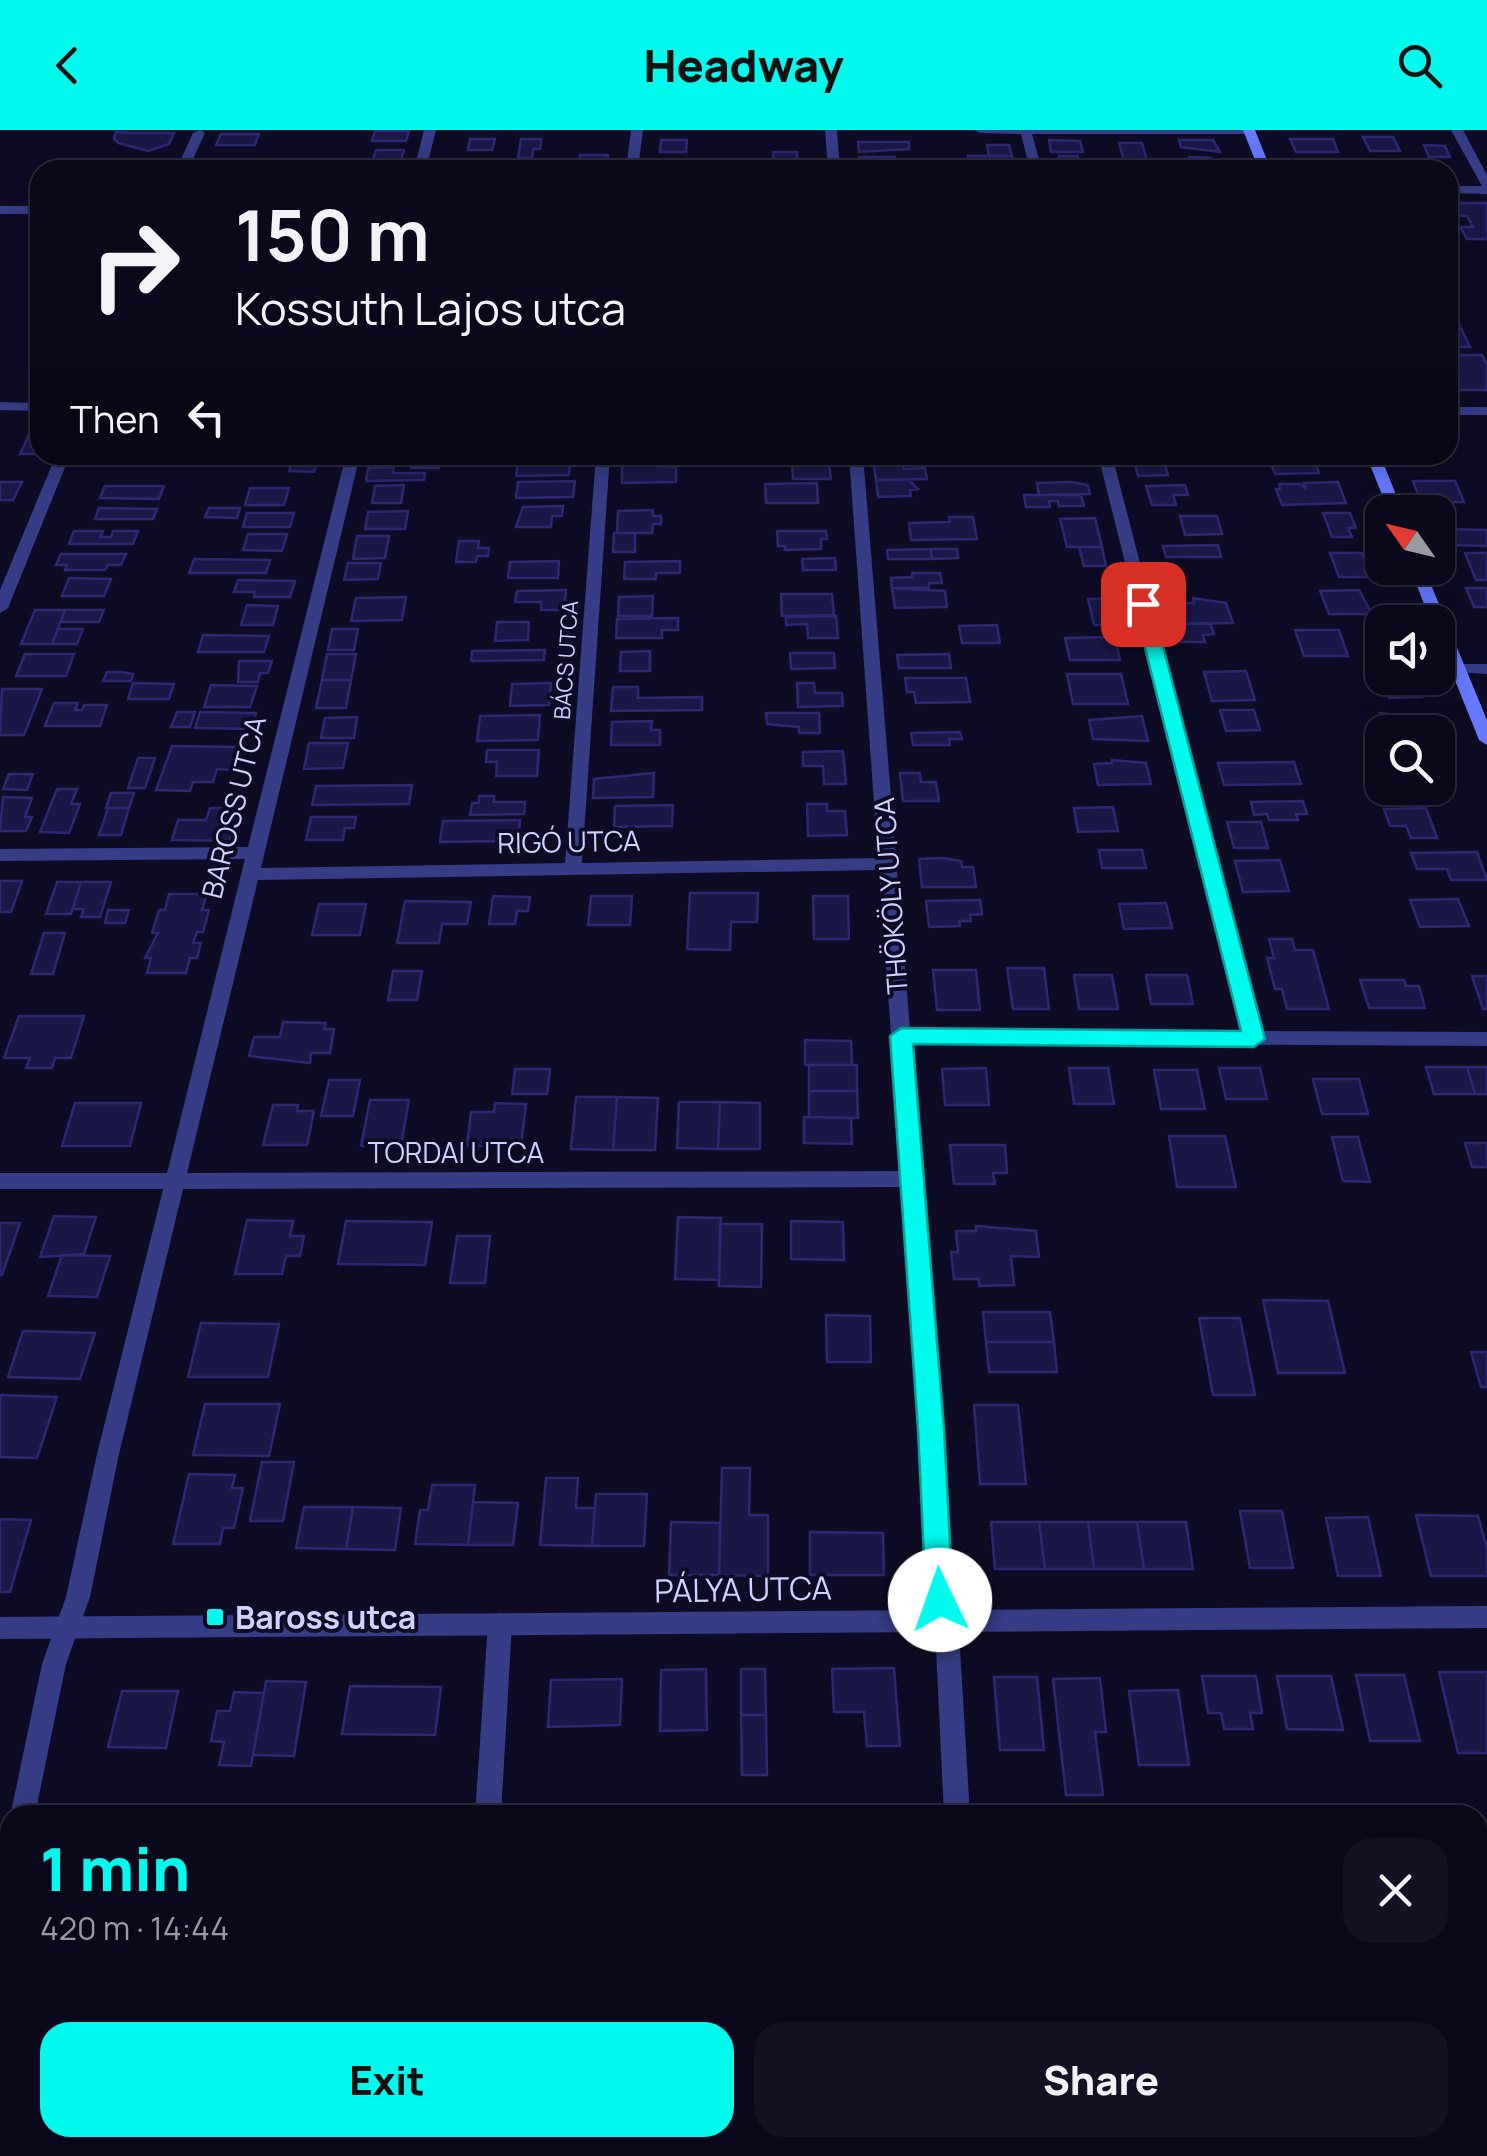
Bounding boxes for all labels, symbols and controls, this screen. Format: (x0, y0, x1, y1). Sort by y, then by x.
text: Headway (643, 34, 844, 96)
icon: back (40, 38, 95, 93)
icon: search (1392, 38, 1447, 93)
text: 150 m (235, 186, 430, 282)
icon: right (70, 200, 200, 330)
text: Kossuth Lajos utca (235, 277, 626, 339)
icon: left (179, 390, 234, 445)
text: Then (70, 392, 159, 444)
north arrow (1365, 495, 1455, 585)
map controls (1365, 495, 1455, 805)
pin (1101, 562, 1186, 647)
icon: arrive (1116, 577, 1171, 632)
street label: BÁCS UTCA (547, 599, 585, 720)
button: sound (1365, 605, 1455, 695)
street label: BAROSS UTCA (192, 711, 274, 902)
button: search (1365, 715, 1455, 805)
street label: THÖKÖLY UTCA (864, 796, 916, 996)
street label: RIGÓ UTCA (497, 821, 641, 861)
street label: TORDAI UTCA (368, 1133, 544, 1171)
position arrow (888, 1548, 992, 1652)
street label: PÁLYA UTCA (654, 1565, 832, 1613)
place label: Baross utca (235, 1595, 416, 1639)
marker: Baross utca (204, 1606, 226, 1628)
text: 1 min (40, 1827, 190, 1909)
button: close (1343, 1838, 1448, 1943)
text: 420 m · 14:44 (40, 1906, 229, 1950)
button: Exit (40, 2022, 734, 2137)
button: Share (754, 2022, 1448, 2137)

